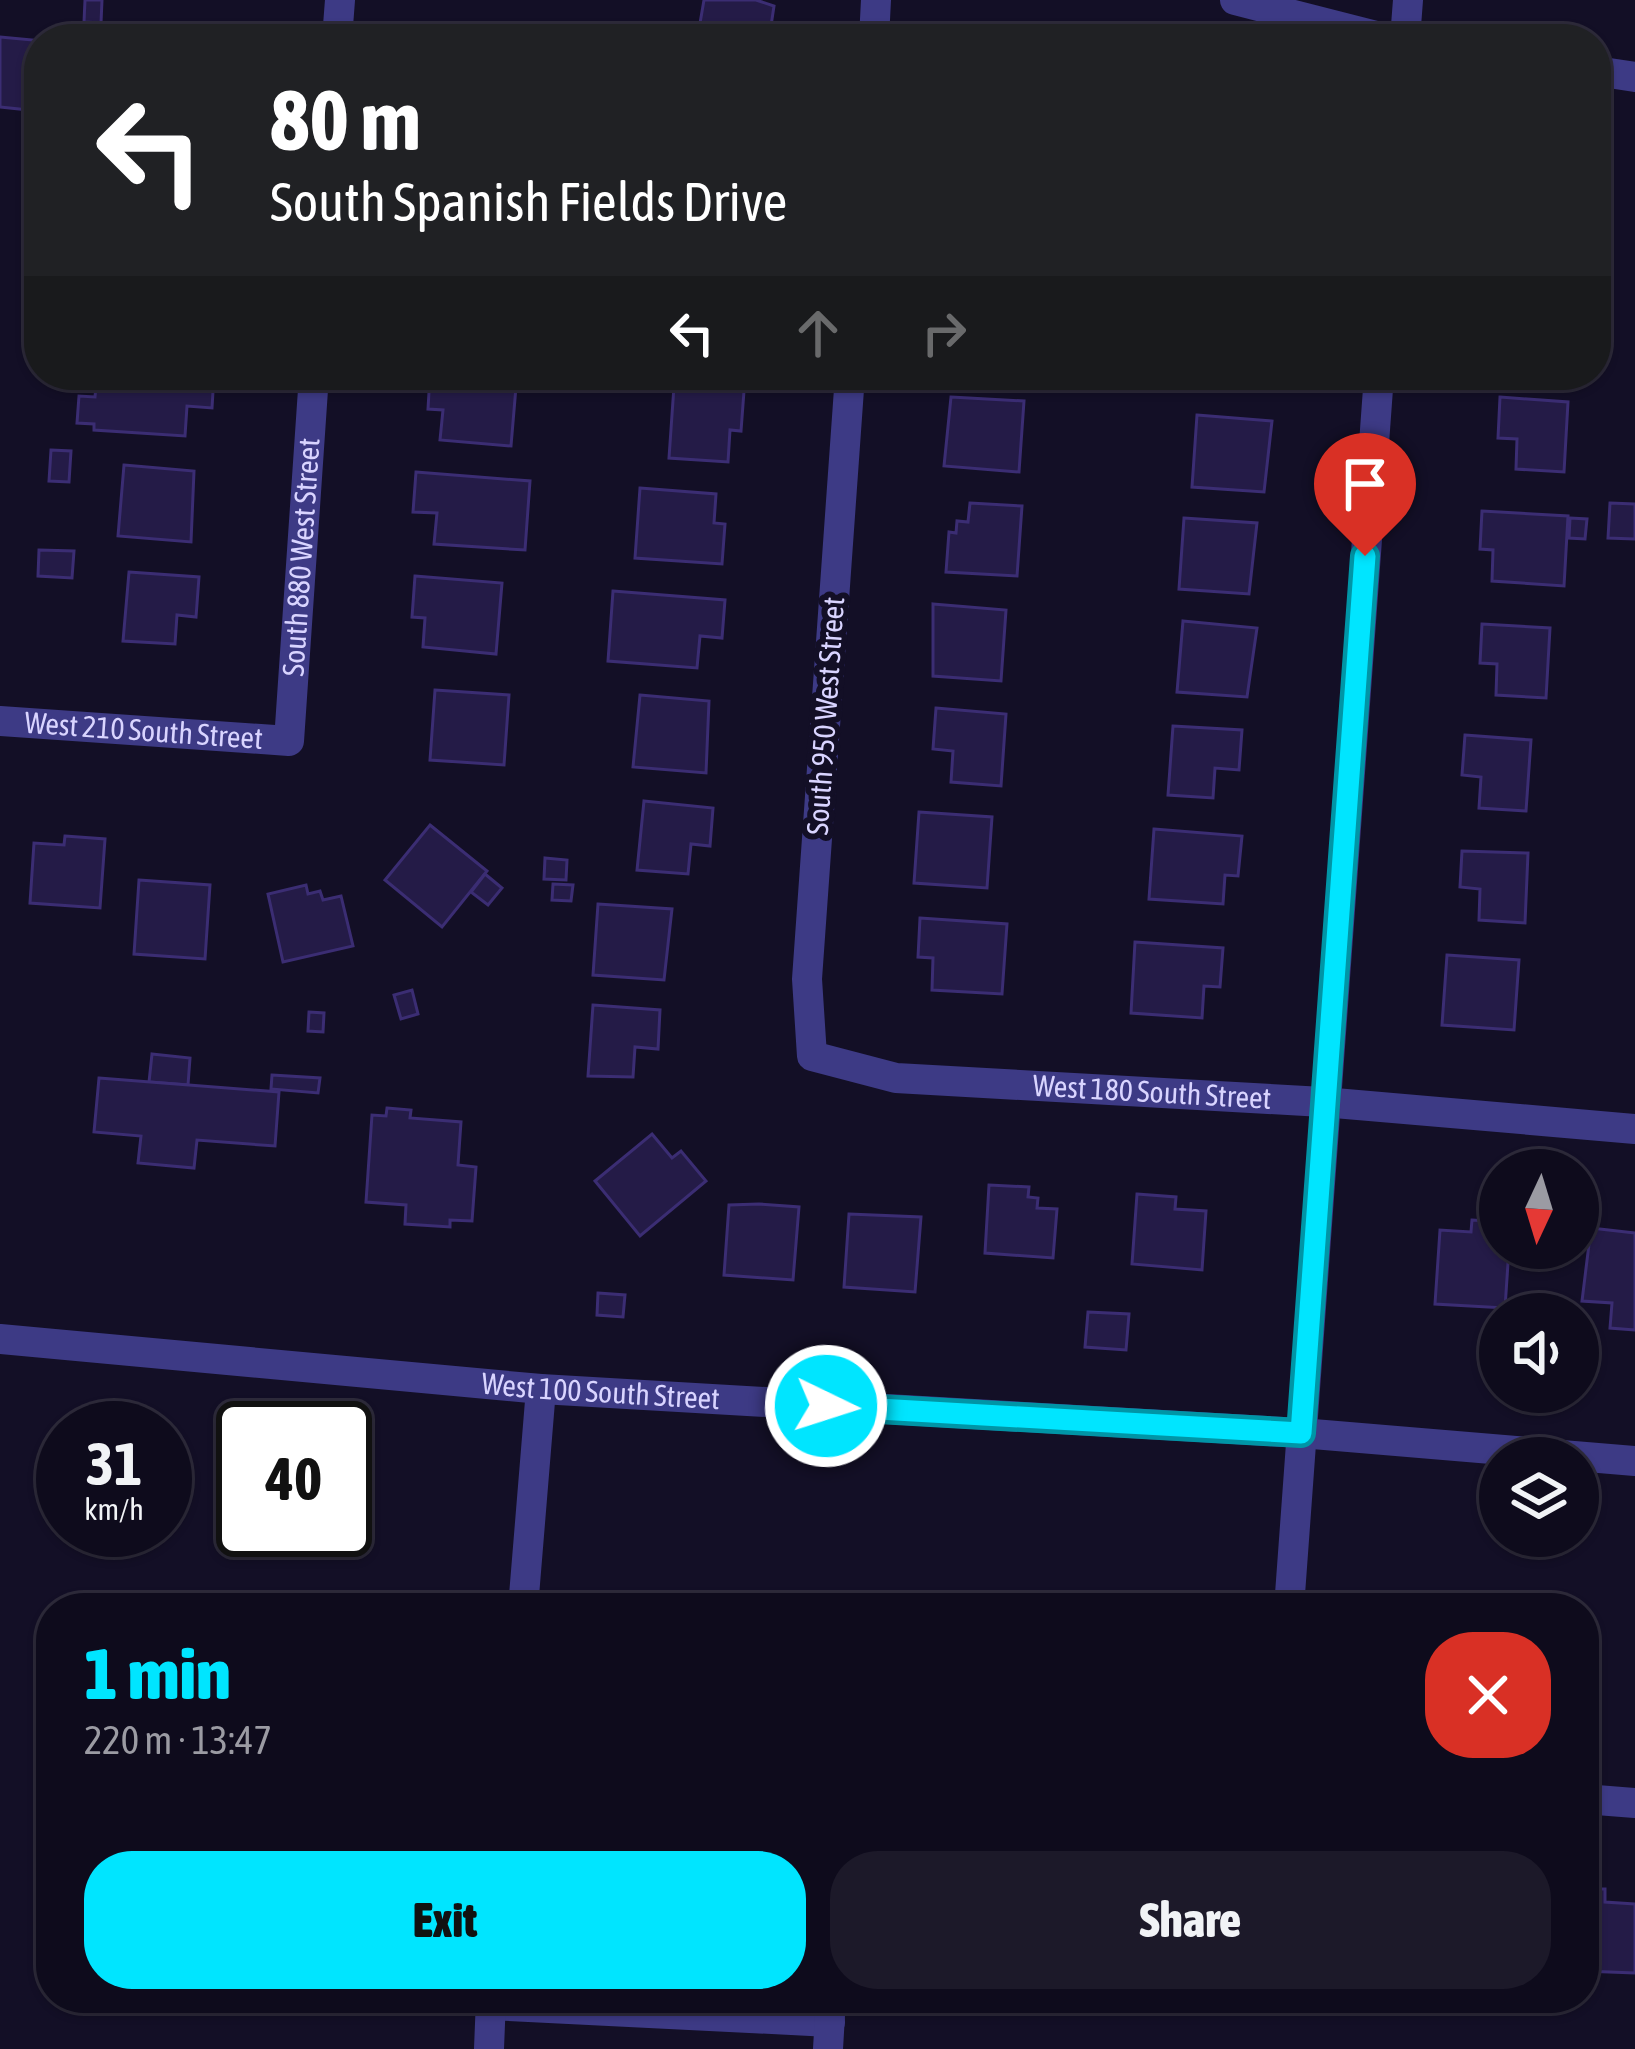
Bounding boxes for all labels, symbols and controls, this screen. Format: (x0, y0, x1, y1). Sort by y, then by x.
icon: left (72, 72, 228, 228)
text: 80 m (270, 72, 421, 168)
text: South Spanish Fields Drive (270, 171, 787, 232)
icon: left (659, 300, 725, 366)
icon: ahead (785, 300, 851, 366)
icon: right (911, 300, 977, 366)
pin (1314, 433, 1416, 556)
street label: South 880 West Street (275, 437, 326, 677)
icon: arrive (1332, 451, 1398, 517)
street label: South 950 West Street (800, 596, 850, 836)
street label: West 210 South Street (23, 705, 264, 755)
street label: West 180 South Street (1032, 1068, 1272, 1115)
north arrow (1479, 1149, 1599, 1269)
map controls (1479, 1149, 1599, 1557)
button: sound (1479, 1293, 1599, 1413)
position arrow (763, 1343, 889, 1469)
street label: West 100 South Street (480, 1366, 721, 1415)
speed limit sign: 40 (216, 1401, 372, 1557)
text: 31 (86, 1429, 142, 1498)
button: layers (1479, 1437, 1599, 1557)
text: km/h (84, 1492, 144, 1526)
text: 1 min (84, 1632, 231, 1714)
button: close (1425, 1632, 1551, 1758)
text: 220 m · 13:47 (84, 1718, 272, 1762)
button: Exit (84, 1851, 806, 1989)
button: Share (830, 1851, 1551, 1989)

